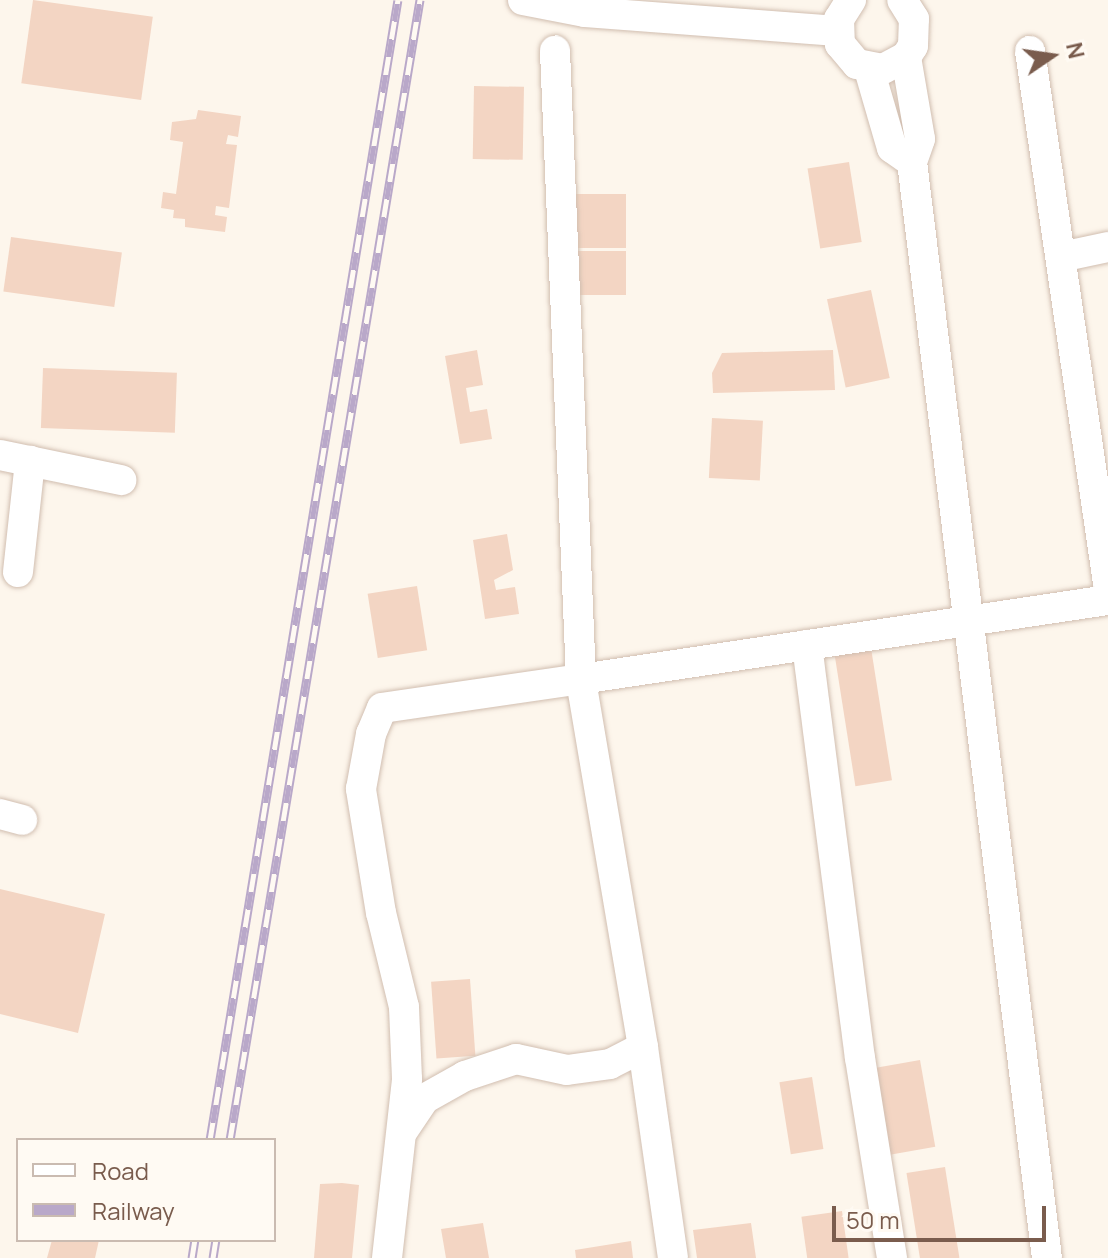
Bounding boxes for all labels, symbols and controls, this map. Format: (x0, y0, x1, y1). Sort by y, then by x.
north arrow (1012, 16, 1092, 96)
text: N (1059, 40, 1092, 62)
legend (16, 1138, 276, 1242)
text: Road (92, 1154, 149, 1187)
scale bar (836, 1190, 1050, 1240)
text: Railway (92, 1194, 175, 1227)
text: 50 m (846, 1203, 900, 1236)

